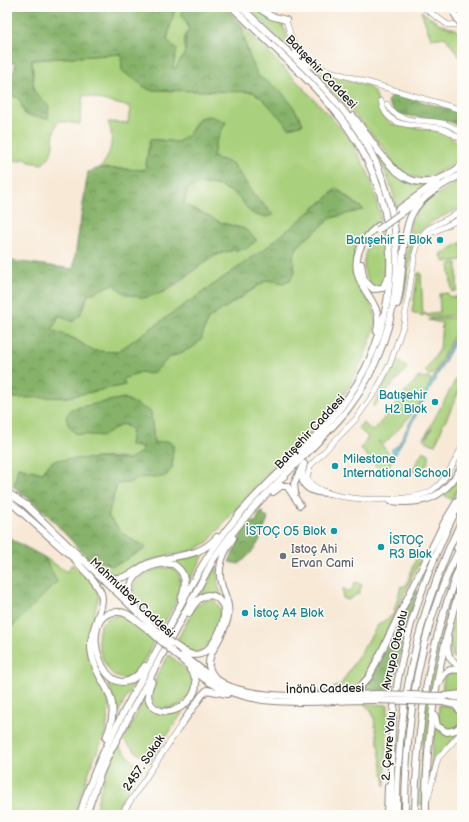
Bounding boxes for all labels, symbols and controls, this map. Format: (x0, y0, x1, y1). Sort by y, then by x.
street label: Batışehir Caddesi (282, 32, 360, 112)
place label: Batışehir E Blok (346, 233, 432, 248)
marker: Batışehir E Blok (435, 235, 445, 245)
place label: Batışehir H2 Blok (379, 388, 428, 417)
street label: Batışehir Caddesi (272, 391, 349, 472)
marker: Batışehir H2 Blok (430, 397, 440, 407)
place label: Milestone International School (343, 452, 451, 481)
marker: Milestone International School (330, 461, 340, 471)
place label: İSTOÇ O5 Blok (245, 523, 326, 539)
marker: İSTOÇ O5 Blok (329, 526, 339, 536)
place label: İSTOÇ R3 Blok (389, 532, 432, 562)
place label: Istoç Ahi Ervan Cami (291, 542, 354, 571)
marker: İSTOÇ R3 Blok (376, 542, 386, 552)
marker: Istoç Ahi Ervan Cami (278, 551, 288, 561)
street label: Mahmutbey Caddesi (86, 555, 178, 641)
place label: İstoç A4 Blok (253, 605, 324, 621)
marker: İstoç A4 Blok (240, 608, 250, 618)
street label: Avrupa Otoyolu (379, 609, 411, 691)
street label: İnönü Caddesi (286, 680, 365, 697)
street label: 2. Çevre Yolu (378, 711, 400, 781)
street label: 2457. Sokak (120, 732, 168, 794)

